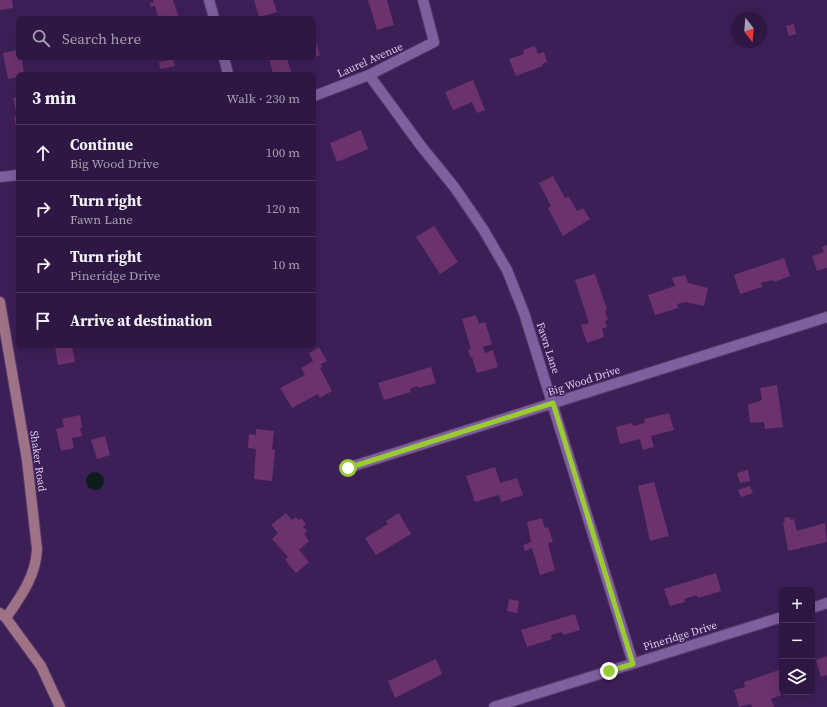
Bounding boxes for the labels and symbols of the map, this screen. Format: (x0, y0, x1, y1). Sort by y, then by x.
north arrow (731, 12, 767, 48)
street label: Laurel Avenue (335, 39, 406, 81)
street label: Fawn Lane (533, 320, 563, 376)
street label: Big Wood Drive (546, 362, 623, 400)
street label: Shaker Road (26, 430, 50, 493)
route start (339, 459, 357, 477)
street label: Pineridge Drive (641, 618, 719, 654)
route end (600, 662, 618, 680)

